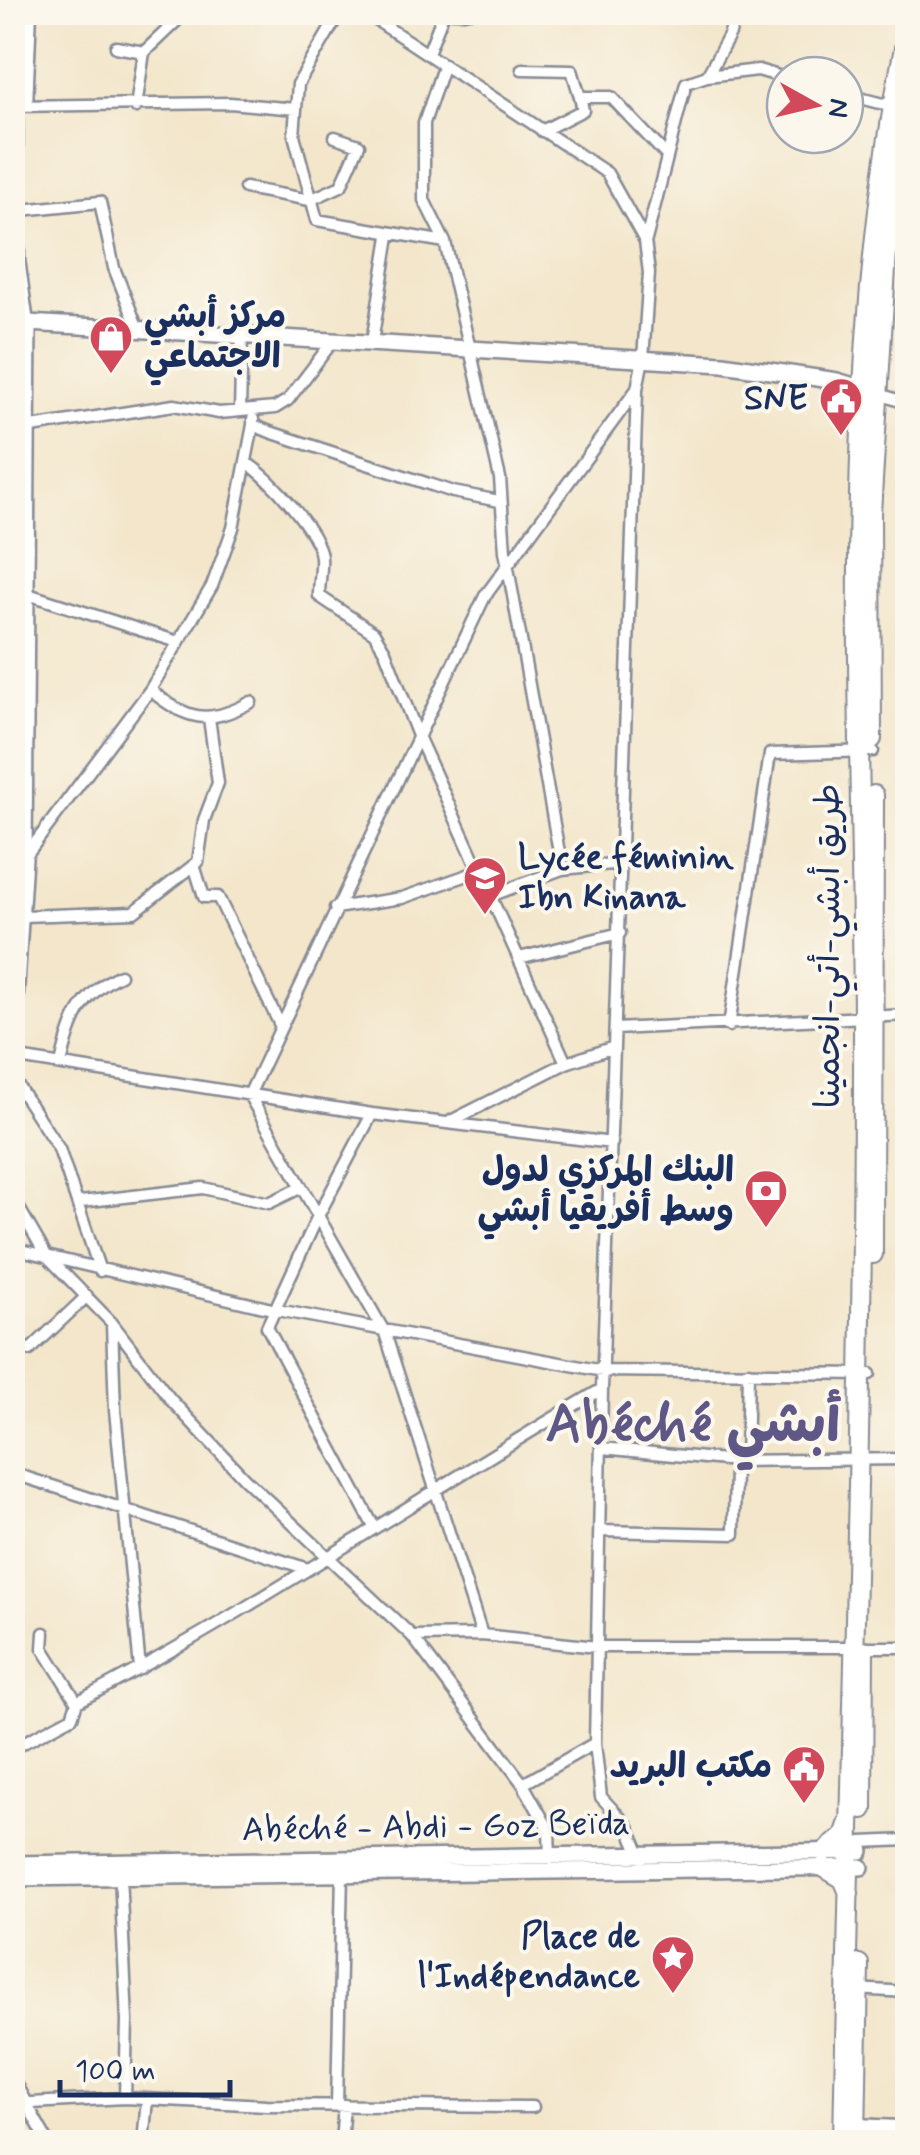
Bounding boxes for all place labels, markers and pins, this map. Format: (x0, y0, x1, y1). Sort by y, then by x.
place label: مركز أبشي الاجتماعي (144, 293, 286, 386)
shop icon: مركز أبشي الاجتماعي (88, 314, 134, 375)
place label: SNE (744, 376, 808, 422)
public building icon: SNE (818, 376, 864, 437)
place label: Lycée féminin Ibn Kinana (518, 835, 734, 921)
school or university icon: Lycée féminin Ibn Kinana (462, 855, 508, 916)
place label: البنك المركزي لدول وسط أفريقيا أبشي (478, 1148, 734, 1240)
bank icon: البنك المركزي لدول وسط أفريقيا أبشي (743, 1168, 789, 1229)
place label: مكتب البريد (610, 1744, 772, 1790)
public building icon: مكتب البريد (781, 1744, 827, 1805)
place label: Place de l'Indépendance (418, 1914, 641, 2000)
place icon: Place de l'Indépendance (650, 1934, 696, 1995)

